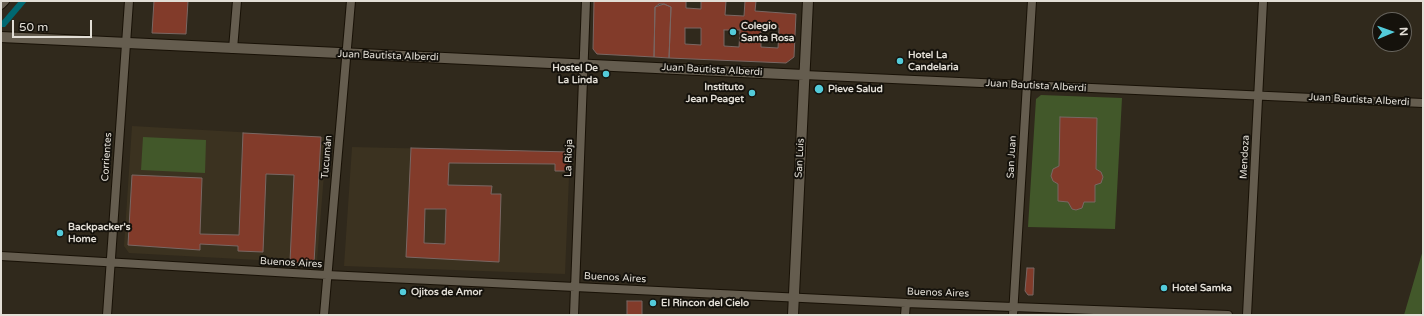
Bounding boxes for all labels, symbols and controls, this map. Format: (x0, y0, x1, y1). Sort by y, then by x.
scale bar (14, 12, 94, 38)
north arrow (1372, 12, 1412, 52)
text: 50 m (19, 20, 48, 34)
place label: Colegio Santa Rosa (741, 20, 794, 44)
marker: Colegio Santa Rosa (728, 27, 738, 37)
text: N (1397, 27, 1410, 36)
street label: Juan Bautista Alberdi (337, 48, 439, 64)
place label: Hotel La Candelaria (908, 49, 959, 72)
marker: Hotel La Candelaria (895, 56, 905, 66)
street label: Juan Bautista Alberdi (661, 61, 763, 79)
place label: Hostel De La Linda (552, 62, 598, 86)
marker: Hostel De La Linda (601, 69, 611, 79)
street label: Juan Bautista Alberdi (985, 77, 1087, 95)
place label: Instituto Jean Peaget (686, 81, 744, 104)
marker: Pieve Salud (813, 83, 825, 95)
place label: Pieve Salud (828, 83, 883, 95)
marker: Instituto Jean Peaget (747, 88, 757, 98)
street label: Juan Bautista Alberdi (1308, 91, 1410, 109)
street label: Corrientes (99, 132, 115, 182)
street label: Tucumán (319, 135, 335, 179)
street label: San Juan (1005, 135, 1019, 179)
street label: Mendoza (1238, 135, 1252, 179)
street label: San Luis (793, 138, 807, 178)
street label: La Rioja (562, 139, 576, 177)
place label: Backpacker's Home (68, 221, 130, 244)
marker: Backpacker's Home (55, 228, 65, 238)
street label: Buenos Aires (260, 255, 322, 271)
street label: Buenos Aires (584, 270, 646, 286)
place label: Hotel Samka (1172, 282, 1232, 294)
marker: Hotel Samka (1159, 283, 1169, 293)
place label: Ojitos de Amor (411, 286, 482, 298)
street label: Buenos Aires (907, 286, 969, 300)
marker: Ojitos de Amor (398, 287, 408, 297)
place label: El Rincon del Cielo (661, 297, 749, 309)
marker: El Rincon del Cielo (648, 298, 658, 308)

